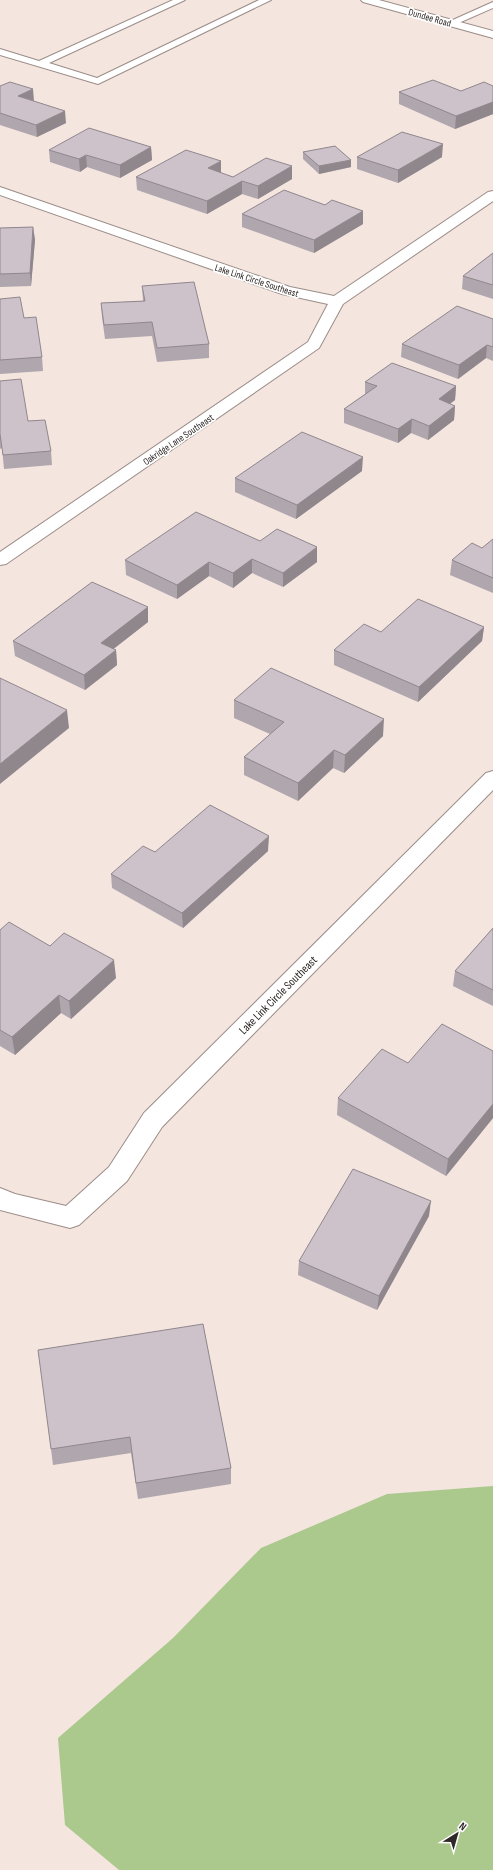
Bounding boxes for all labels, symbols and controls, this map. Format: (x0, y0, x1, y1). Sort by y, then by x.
street label: Dundee Road (407, 6, 452, 30)
street label: Lake Link Circle Southeast (213, 262, 300, 300)
street label: Oakridge Lane Southeast (141, 412, 216, 468)
street label: Lake Link Circle Southeast (236, 953, 321, 1038)
north arrow (437, 1814, 477, 1854)
text: N (456, 1819, 469, 1833)

